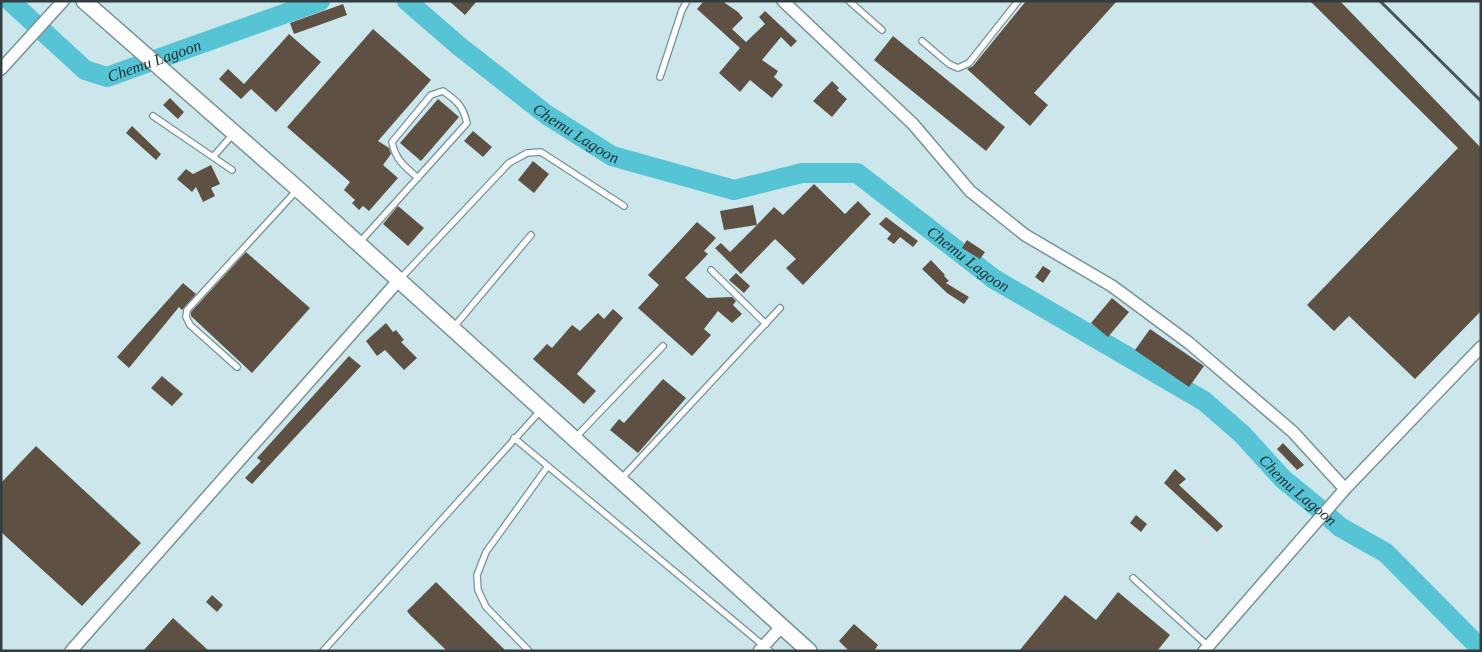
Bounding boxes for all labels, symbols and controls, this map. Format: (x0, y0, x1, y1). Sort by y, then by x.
water label: Chemu Lagoon (105, 36, 203, 85)
water label: Chemu Lagoon (530, 99, 621, 166)
water label: Chemu Lagoon (924, 222, 1013, 295)
water label: Chemu Lagoon (1256, 451, 1341, 529)

